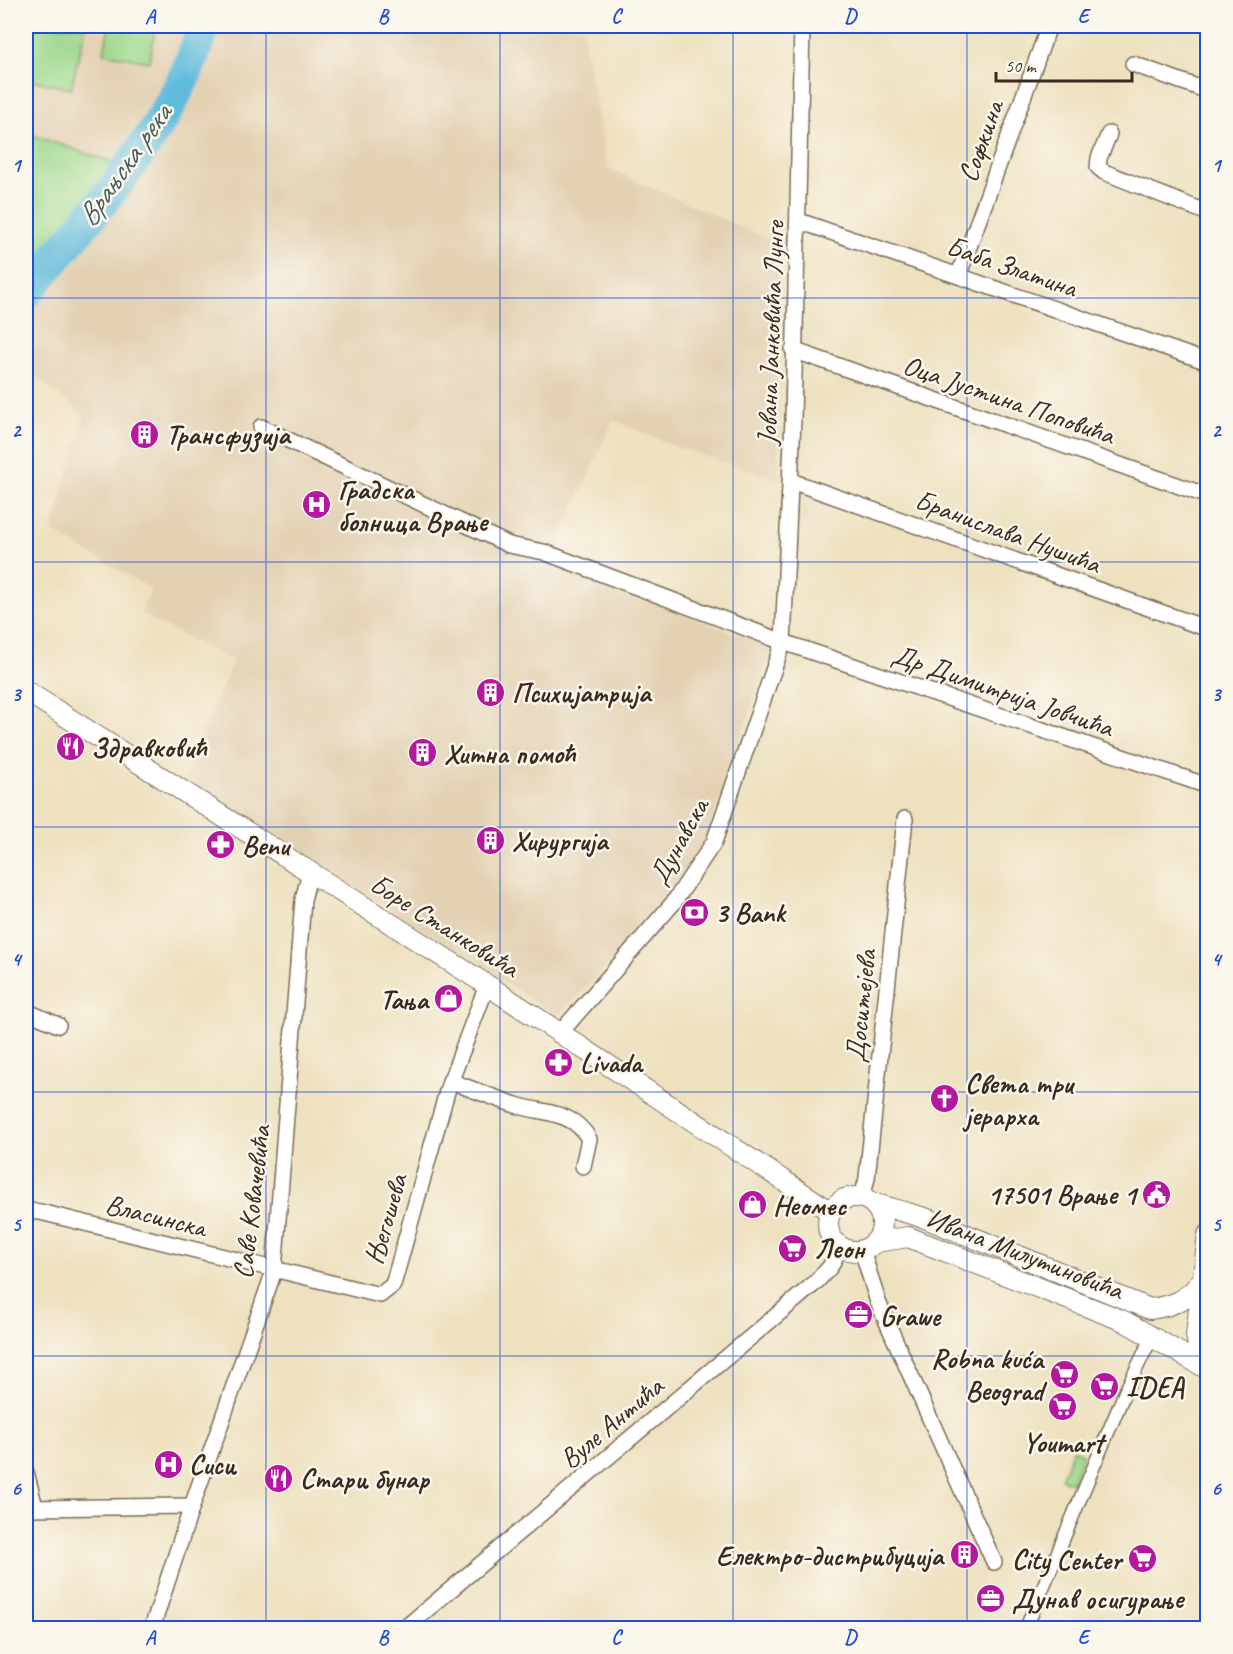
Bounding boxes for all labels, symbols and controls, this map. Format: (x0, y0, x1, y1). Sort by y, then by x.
text: A (145, 4, 157, 29)
text: B (378, 4, 390, 29)
text: C (611, 4, 623, 29)
text: D (844, 4, 858, 29)
text: E (1078, 4, 1092, 29)
scale bar (996, 45, 1132, 83)
text: 50 m (1005, 55, 1038, 77)
street label: Софкина (950, 93, 1012, 187)
water label: Врањска река (68, 94, 182, 233)
text: 1 (12, 153, 23, 178)
text: 1 (1212, 153, 1223, 178)
street label: Јована Јанковића Лунге (749, 219, 792, 448)
street label: Баба Златина (942, 228, 1083, 306)
street label: Оца Јустина Поповића (899, 347, 1121, 453)
place label: Трансфузија (166, 417, 292, 453)
text: 2 (12, 418, 23, 443)
building icon: Трансфузија (129, 418, 161, 450)
text: 2 (1212, 418, 1223, 443)
place label: Градска болница Врање (338, 472, 489, 539)
street label: Бранислава Нушића (911, 482, 1107, 582)
hospital icon: Градска болница Врање (301, 489, 333, 521)
street label: Др Димитрија Јовчића (888, 636, 1119, 745)
place label: Психијатрија (512, 675, 653, 710)
building icon: Психијатрија (475, 676, 507, 708)
text: 3 (12, 682, 23, 707)
text: 3 (1212, 682, 1223, 707)
place label: Здравковић (91, 730, 208, 765)
restaurant icon: Здравковић (54, 731, 86, 763)
place label: Хитна помоћ (444, 736, 577, 771)
building icon: Хитна помоћ (407, 737, 439, 769)
street label: Дунавска (641, 790, 717, 890)
place label: Хирургија (512, 823, 610, 859)
building icon: Хирургија (475, 824, 507, 856)
place label: Benu (242, 828, 292, 863)
pharmacy icon: Benu (205, 829, 237, 861)
street label: Боре Станковића (364, 866, 527, 986)
place label: 3 Bank (715, 895, 787, 930)
bank icon: 3 Bank (678, 896, 710, 928)
street label: Доситејева (837, 946, 884, 1064)
text: 4 (12, 947, 24, 972)
text: 4 (1212, 947, 1224, 972)
place label: Тања (380, 982, 431, 1017)
shop icon: Тања (433, 983, 465, 1015)
place label: Livada (580, 1045, 644, 1080)
pharmacy icon: Livada (543, 1046, 575, 1078)
place label: Света три јерарха (962, 1066, 1075, 1133)
church icon: Света три јерарха (928, 1083, 960, 1115)
street label: Саве Ковачевића (225, 1122, 278, 1281)
street label: Његошева (356, 1168, 415, 1268)
place label: 17501 Врање 1 (987, 1177, 1139, 1212)
public building icon: 17501 Врање 1 (1141, 1178, 1173, 1210)
street label: Власинска (102, 1186, 212, 1245)
place label: Неомес (773, 1188, 847, 1223)
shop icon: Неомес (736, 1189, 768, 1221)
street label: Ивана Милутиновића (922, 1200, 1130, 1308)
text: 5 (12, 1212, 23, 1237)
text: 5 (1212, 1212, 1223, 1237)
place label: Леон (814, 1231, 866, 1266)
supermarket icon: Леон (777, 1232, 809, 1264)
place label: Grawe (880, 1298, 943, 1333)
office icon: Grawe (843, 1299, 875, 1331)
place label: Robna kuća Beograd (931, 1341, 1048, 1408)
supermarket icon: Robna kuća Beograd (1048, 1358, 1080, 1390)
street label: Вуле Антића (552, 1368, 672, 1476)
place label: IDEA (1126, 1369, 1185, 1404)
supermarket icon: IDEA (1089, 1370, 1121, 1402)
supermarket icon: Youmart (1047, 1391, 1079, 1423)
place label: Youmart (1023, 1425, 1108, 1460)
place label: Сиси (189, 1447, 237, 1482)
hospital icon: Сиси (152, 1448, 184, 1480)
place label: Стари бунар (300, 1461, 430, 1496)
restaurant icon: Стари бунар (263, 1462, 295, 1494)
text: 6 (11, 1476, 22, 1501)
text: 6 (1211, 1476, 1222, 1501)
place label: Електро-дистрибуција (716, 1538, 946, 1573)
building icon: Електро-дистрибуција (948, 1539, 980, 1571)
place label: City Center (1012, 1542, 1124, 1578)
supermarket icon: City Center (1126, 1543, 1158, 1575)
place label: Дунав осигурање (1012, 1581, 1185, 1617)
office icon: Дунав осигурање (975, 1582, 1007, 1614)
text: A (145, 1625, 157, 1650)
text: B (378, 1625, 390, 1650)
text: C (611, 1625, 623, 1650)
text: D (844, 1625, 858, 1650)
text: E (1078, 1625, 1092, 1650)

